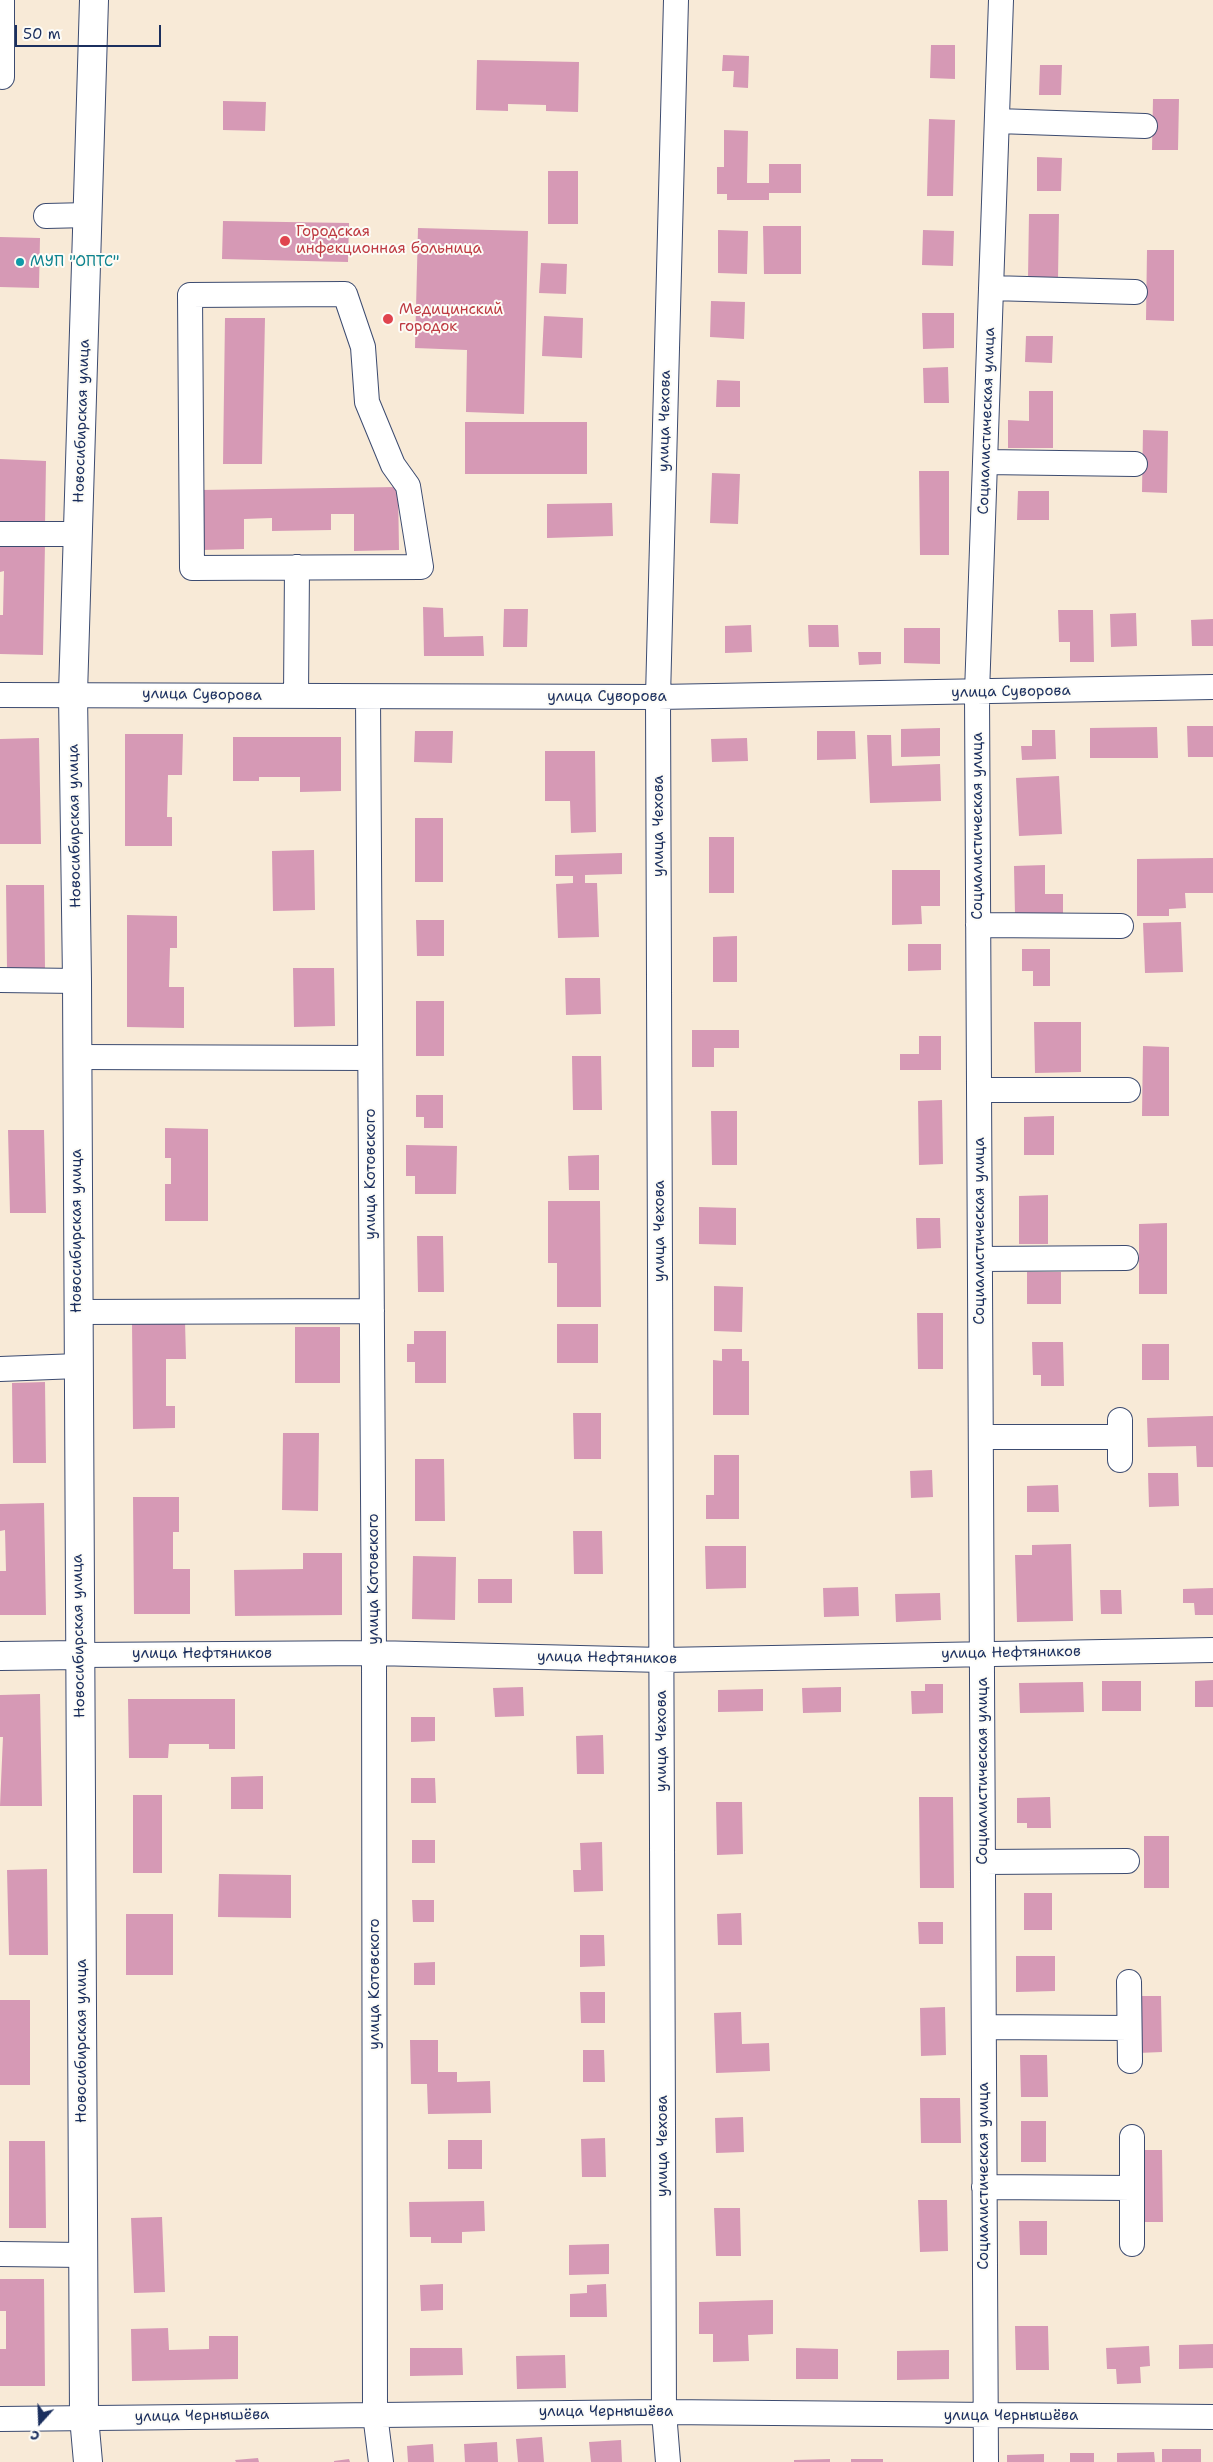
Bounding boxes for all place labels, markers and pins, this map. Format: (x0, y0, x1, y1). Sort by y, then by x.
place label: Городская инфекционная больница (296, 223, 482, 258)
marker: Городская инфекционная больница (278, 234, 292, 248)
place label: МУП "ОПТС" (30, 253, 119, 271)
marker: МУП "ОПТС" (14, 256, 26, 268)
place label: Медицинский городок (399, 301, 503, 336)
marker: Медицинский городок (381, 312, 395, 326)

